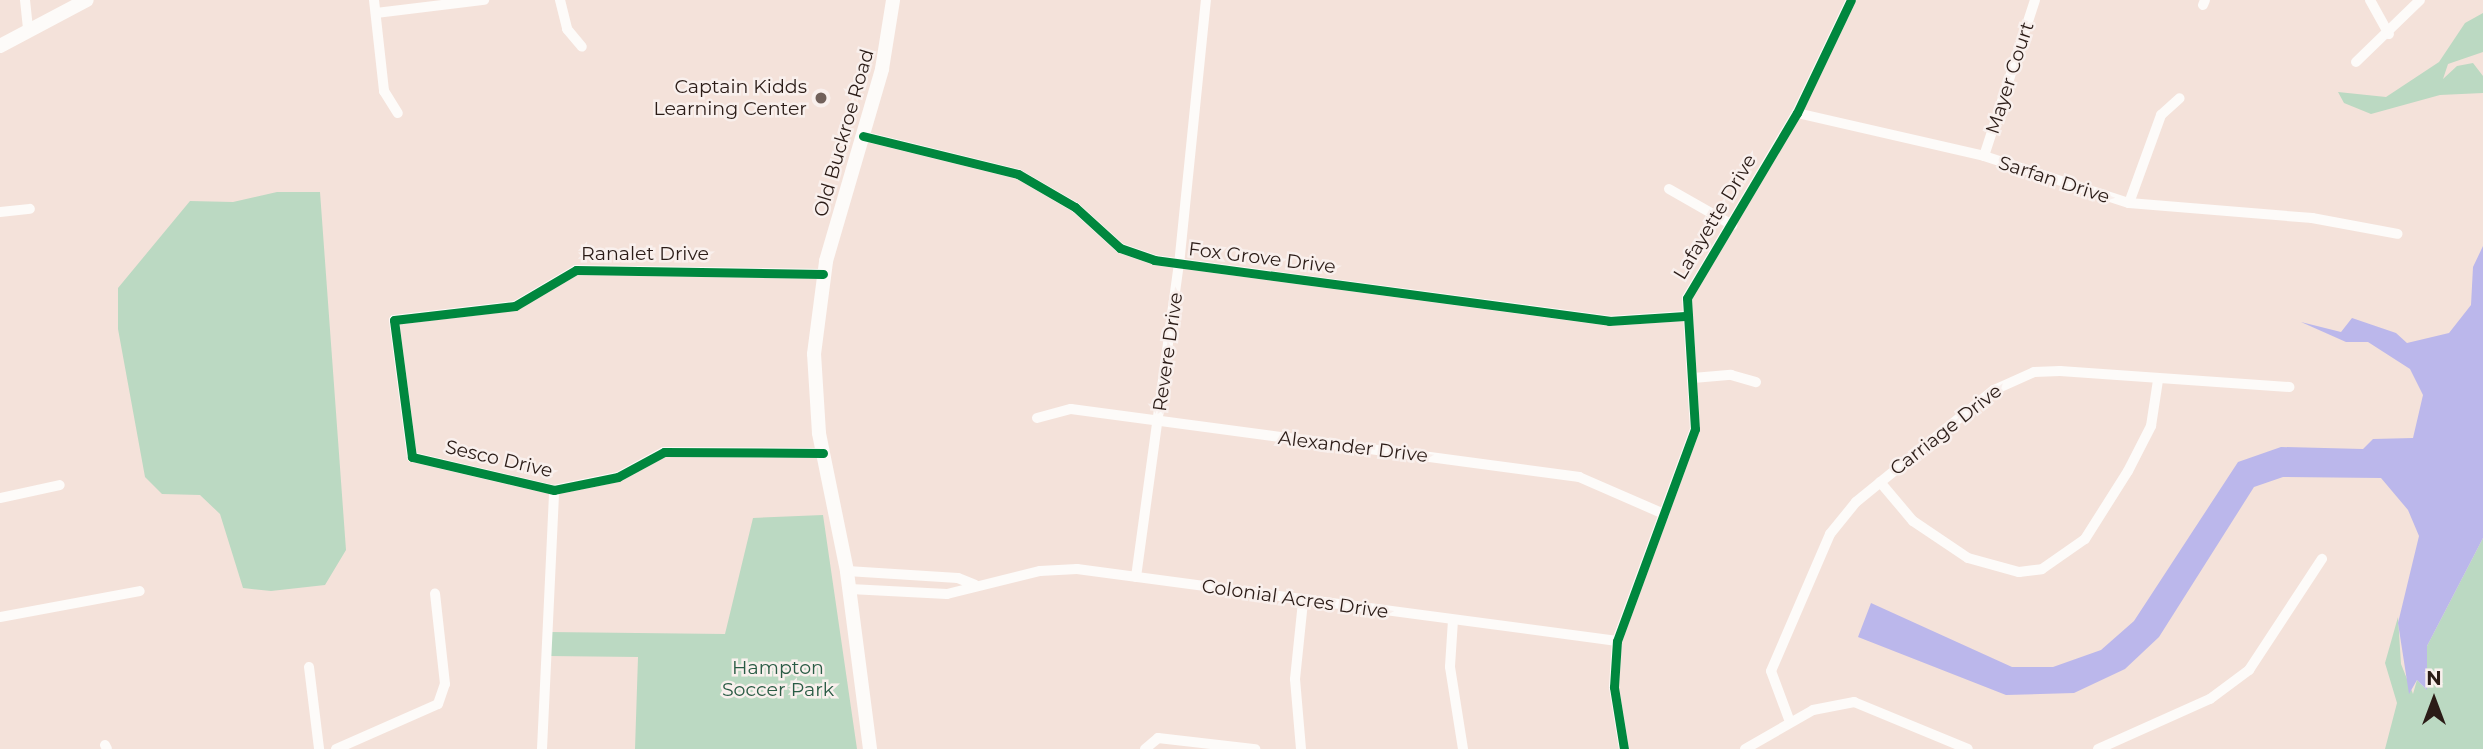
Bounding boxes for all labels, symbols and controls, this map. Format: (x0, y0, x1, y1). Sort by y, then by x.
street label: Mayer Court (1981, 19, 2039, 137)
street label: Old Buckroe Road (809, 47, 879, 219)
place label: Captain Kidds Learning Center (653, 76, 807, 120)
marker: Captain Kidds Learning Center (813, 90, 829, 106)
street label: Lafayette Drive (1669, 150, 1761, 284)
street label: Sarfan Drive (1996, 151, 2112, 209)
street label: Fox Grove Drive (1187, 238, 1337, 278)
street label: Ranalet Drive (581, 243, 709, 265)
street label: Revere Drive (1148, 291, 1188, 413)
street label: Carriage Drive (1886, 379, 2006, 481)
street label: Alexander Drive (1277, 427, 1429, 467)
street label: Sesco Drive (443, 436, 555, 482)
street label: Colonial Acres Drive (1200, 575, 1390, 623)
park label: Hampton Soccer Park (722, 657, 834, 701)
north arrow (2399, 665, 2469, 735)
text: N (2426, 667, 2442, 690)

